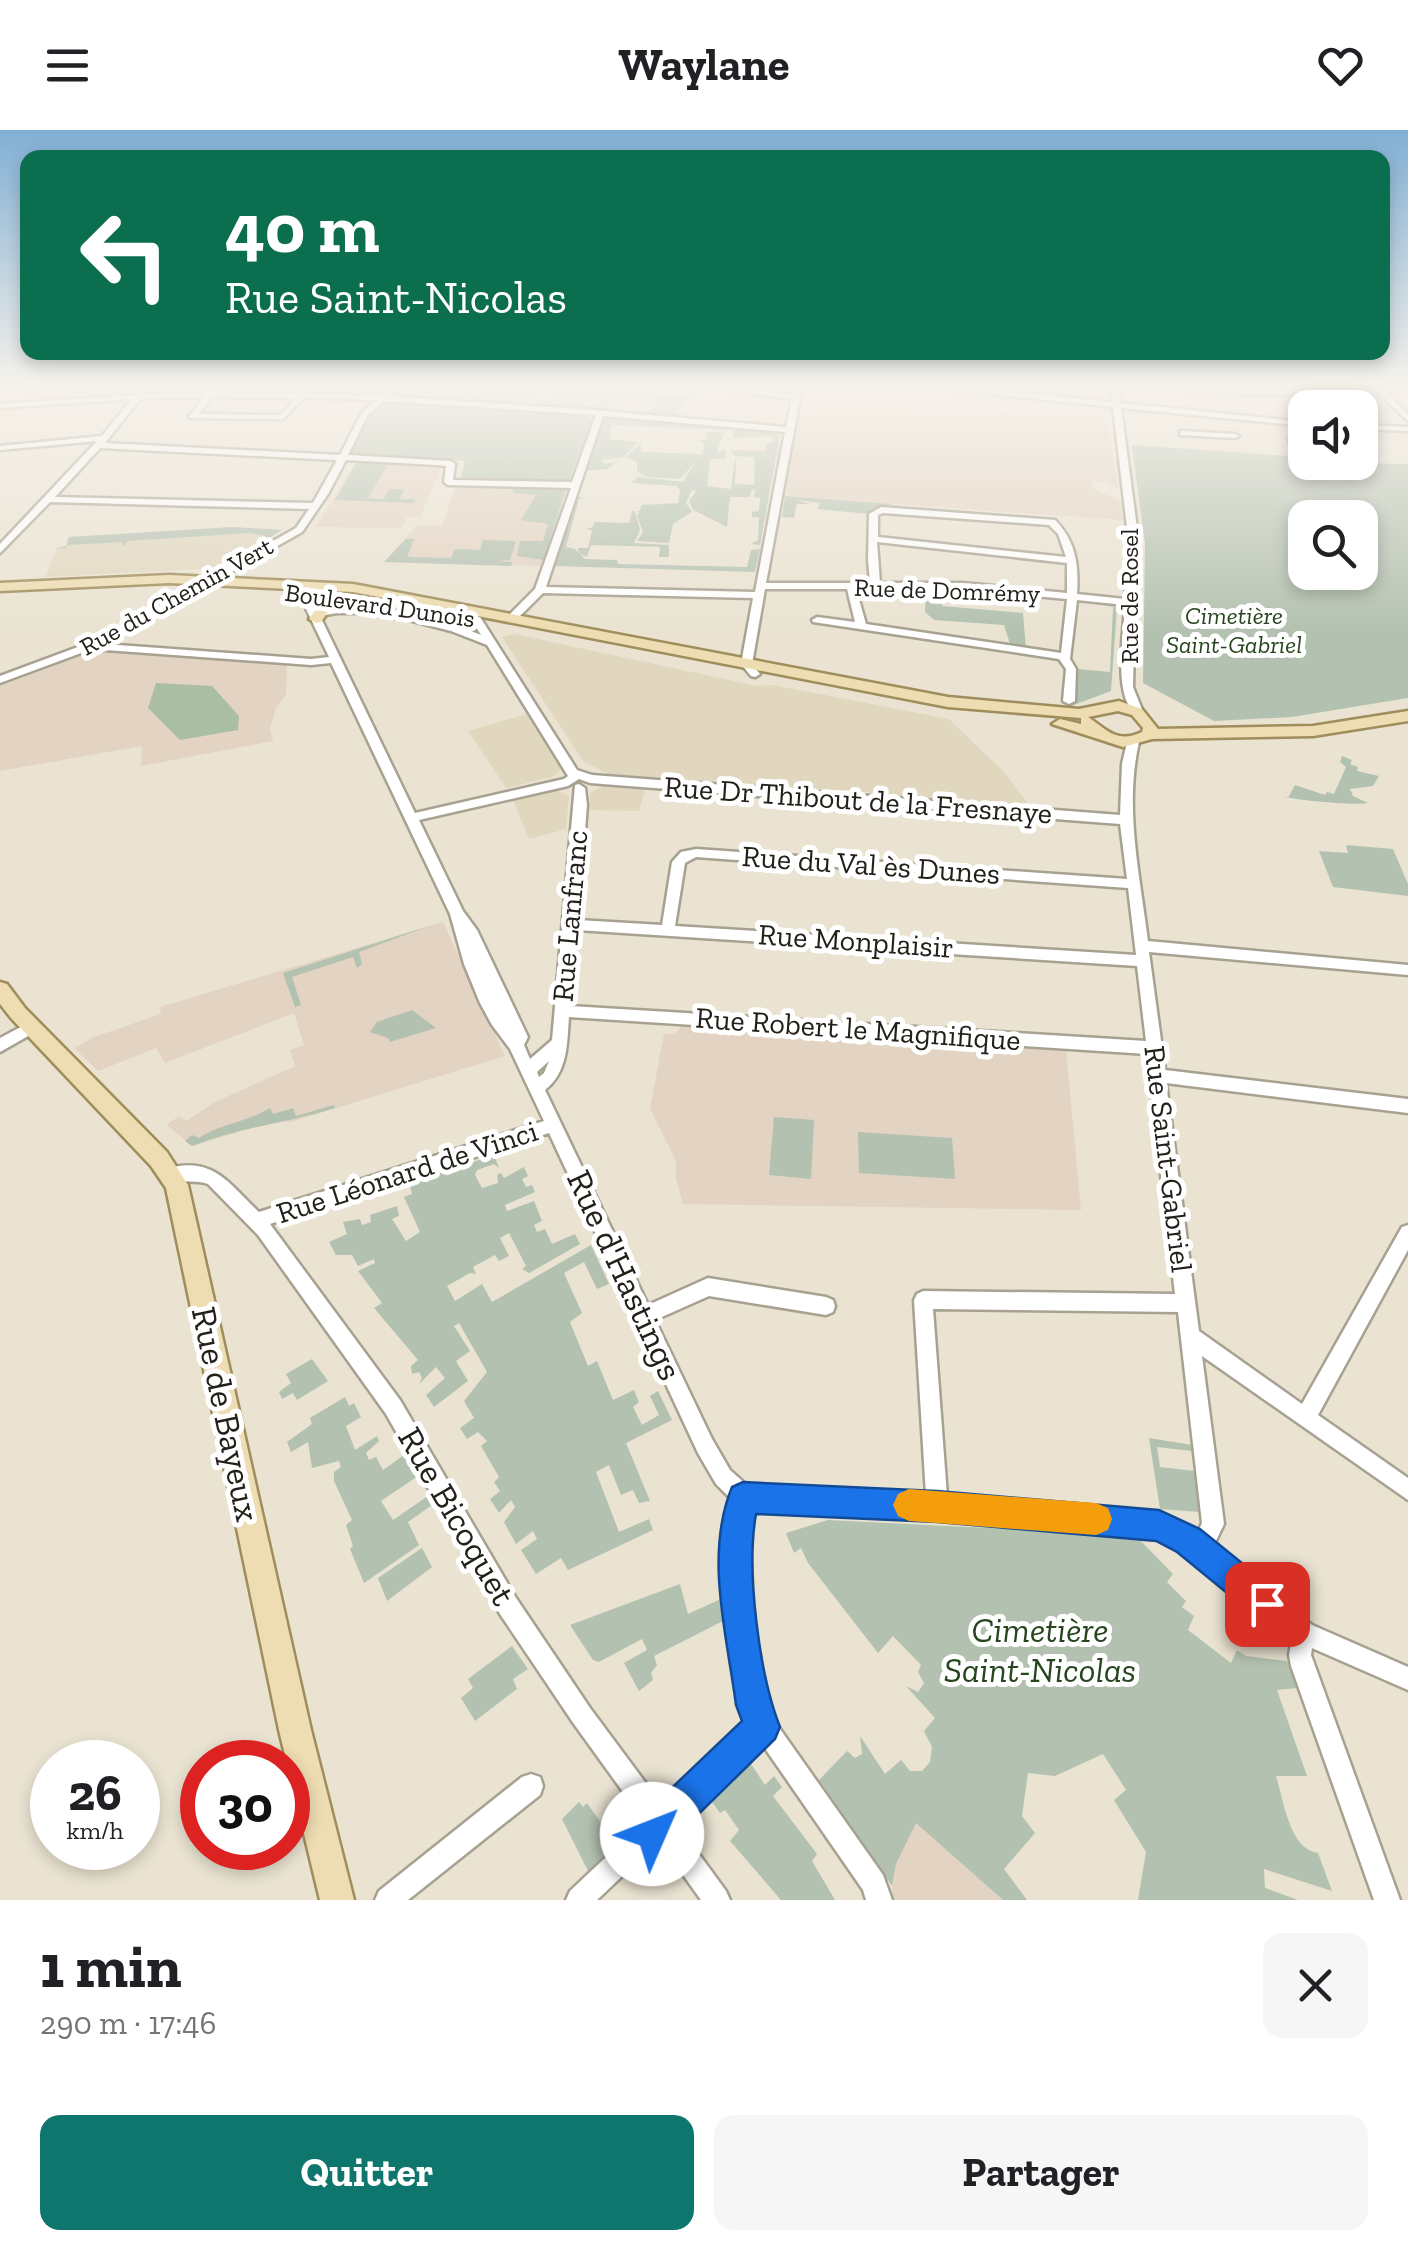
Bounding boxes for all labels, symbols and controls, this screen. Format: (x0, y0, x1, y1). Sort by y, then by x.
icon: menu (40, 38, 95, 93)
text: Waylane (618, 38, 790, 92)
icon: heart (1313, 38, 1368, 93)
text: 40 m (225, 186, 380, 270)
icon: left (60, 190, 190, 320)
text: Rue Saint-Nicolas (225, 271, 567, 325)
map controls (1288, 390, 1378, 590)
button: sound (1288, 390, 1378, 480)
button: search (1288, 500, 1378, 590)
street label: Rue de Rosel (1114, 528, 1144, 664)
street label: Rue du Chemin Vert (74, 530, 278, 661)
street label: Rue de Domrémy (853, 572, 1041, 608)
street label: Boulevard Dunois (283, 577, 477, 633)
park label: Cimetière Saint-Gabriel (1166, 600, 1302, 659)
street label: Rue Dr Thibout de la Fresnaye (663, 768, 1053, 832)
street label: Rue Lanfranc (545, 829, 595, 1003)
street label: Rue du Val ès Dunes (741, 838, 1001, 892)
street label: Rue Monplaisir (757, 916, 955, 966)
street label: Rue Robert le Magnifique (694, 1000, 1022, 1058)
street label: Rue Saint-Gabriel (1136, 1044, 1200, 1274)
street label: Rue Léonard de Vinci (272, 1113, 542, 1231)
street label: Rue d'Hastings (558, 1163, 692, 1387)
street label: Rue de Bayeux (183, 1303, 269, 1525)
street label: Rue Bicoquet (389, 1420, 525, 1612)
pin (1225, 1562, 1310, 1647)
icon: arrive (1240, 1577, 1295, 1632)
park label: Cimetière Saint-Nicolas (944, 1609, 1136, 1691)
speed limit sign: 30 (180, 1740, 310, 1870)
text: 26 (68, 1763, 122, 1823)
position arrow (600, 1782, 704, 1886)
text: km/h (66, 1815, 124, 1845)
text: 1 min (40, 1930, 182, 2002)
button: close (1263, 1933, 1368, 2038)
text: 290 m · 17:46 (40, 2004, 217, 2042)
button: Quitter (40, 2115, 694, 2230)
button: Partager (714, 2115, 1368, 2230)

